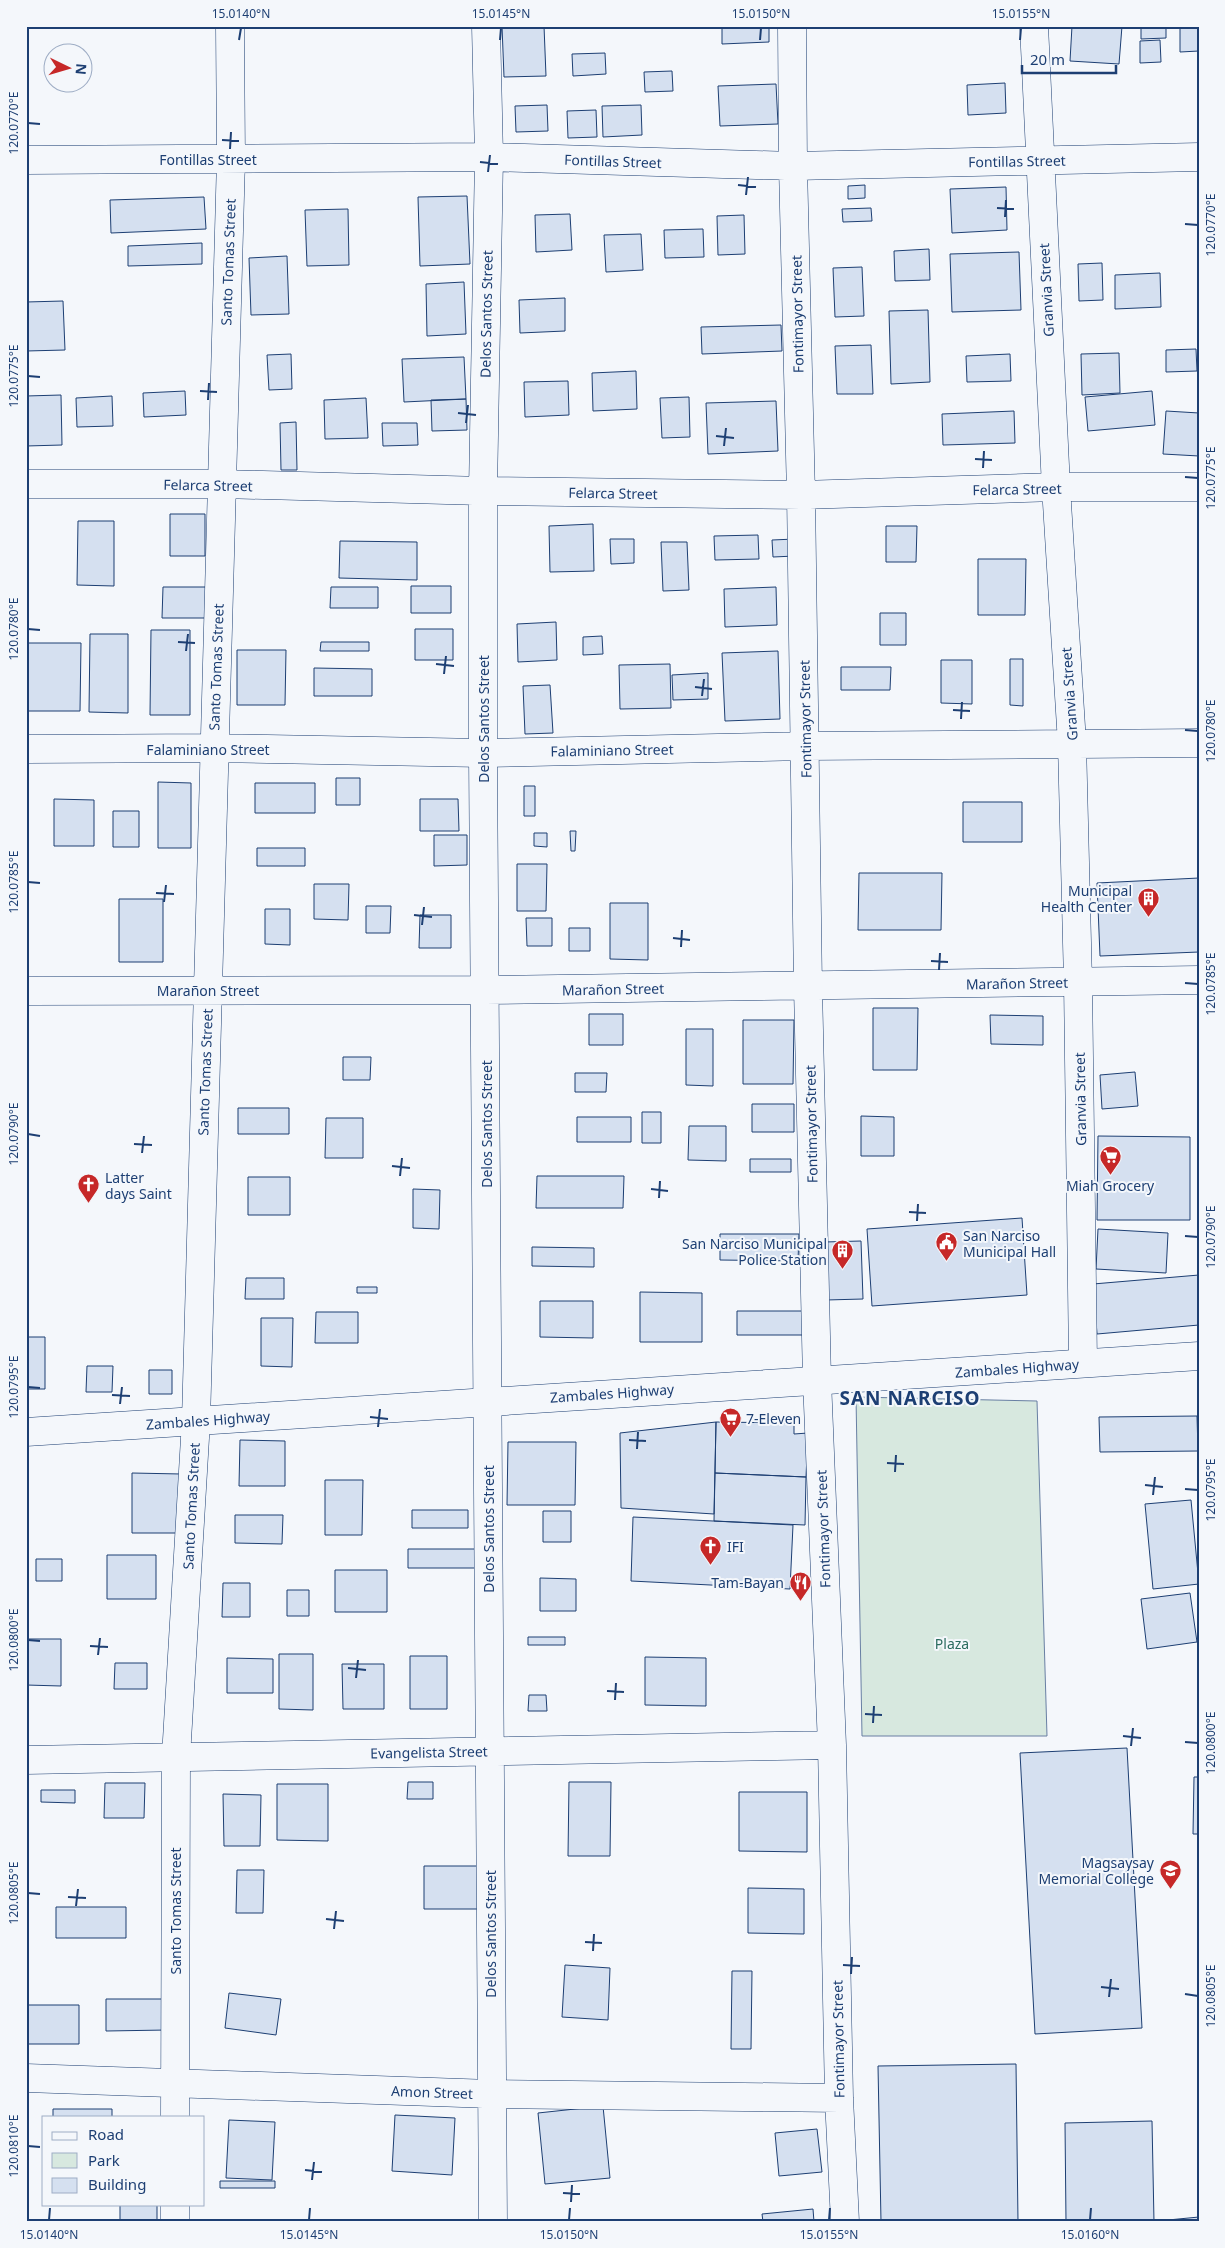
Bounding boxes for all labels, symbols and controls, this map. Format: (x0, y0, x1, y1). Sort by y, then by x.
text: 15.0140°N (212, 5, 270, 22)
text: 15.0145°N (472, 5, 530, 22)
text: 15.0150°N (732, 5, 790, 22)
text: 15.0155°N (992, 5, 1050, 22)
north arrow (42, 42, 92, 92)
scale bar (1022, 42, 1116, 74)
text: 20 m (1030, 49, 1065, 69)
text: N (71, 63, 91, 76)
text: 120.0770°E (5, 91, 22, 155)
street label: Fontillas Street (159, 150, 257, 169)
street label: Fontillas Street (564, 150, 662, 172)
street label: Fontillas Street (968, 151, 1066, 171)
text: 120.0770°E (1202, 193, 1219, 257)
street label: Santo Tomas Street (216, 198, 240, 326)
street label: Granvia Street (1034, 243, 1058, 337)
street label: Delos Santos Street (475, 250, 497, 378)
street label: Fontimayor Street (786, 255, 808, 373)
text: 120.0775°E (5, 344, 22, 408)
text: 120.0775°E (1202, 446, 1219, 510)
street label: Felarca Street (163, 475, 253, 495)
street label: Felarca Street (972, 479, 1062, 499)
street label: Felarca Street (568, 483, 658, 503)
text: 120.0780°E (5, 597, 22, 661)
street label: Santo Tomas Street (204, 603, 228, 731)
street label: Granvia Street (1056, 647, 1082, 741)
street label: Delos Santos Street (474, 655, 493, 783)
street label: Fontimayor Street (794, 660, 816, 778)
text: 120.0780°E (1202, 699, 1219, 763)
street label: Falaminiano Street (550, 739, 674, 761)
street label: Falaminiano Street (146, 740, 270, 759)
text: 120.0785°E (5, 850, 22, 914)
place label: Municipal Health Center (1041, 881, 1132, 916)
building icon: Municipal Health Center (1136, 886, 1160, 917)
text: 120.0785°E (1202, 952, 1219, 1016)
street label: Marañon Street (966, 973, 1068, 993)
street label: Marañon Street (562, 979, 664, 999)
street label: Marañon Street (157, 981, 259, 1000)
street label: Santo Tomas Street (193, 1008, 217, 1136)
street label: Granvia Street (1070, 1052, 1090, 1146)
street label: Delos Santos Street (477, 1060, 496, 1188)
street label: Fontimayor Street (800, 1065, 822, 1183)
text: 120.0790°E (5, 1102, 22, 1166)
supermarket icon: Miah Grocery (1098, 1145, 1122, 1176)
place label: Latter days Saint (105, 1168, 172, 1203)
church icon: Latter days Saint (77, 1173, 101, 1204)
place label: Miah Grocery (1066, 1176, 1155, 1195)
text: 120.0790°E (1202, 1205, 1219, 1269)
place label: San Narciso Municipal Hall (963, 1226, 1056, 1261)
public building icon: San Narciso Municipal Hall (935, 1231, 959, 1262)
place label: San Narciso Municipal Police Station (682, 1234, 827, 1269)
building icon: San Narciso Municipal Police Station (831, 1239, 855, 1270)
street label: Zambales Highway (954, 1354, 1081, 1382)
text: 120.0795°E (5, 1355, 22, 1419)
street label: Zambales Highway (549, 1379, 676, 1407)
district label: SAN NARCISO (839, 1385, 981, 1411)
street label: Zambales Highway (145, 1406, 272, 1434)
supermarket icon: 7-Eleven (718, 1406, 742, 1437)
place label: 7-Eleven (746, 1409, 801, 1428)
street label: Santo Tomas Street (178, 1442, 204, 1570)
text: 120.0795°E (1202, 1458, 1219, 1522)
street label: Delos Santos Street (479, 1465, 498, 1593)
street label: Fontimayor Street (811, 1470, 835, 1588)
church icon: IFI (699, 1534, 723, 1565)
place label: IFI (727, 1537, 744, 1556)
restaurant icon: Tam-Bayan (788, 1570, 812, 1601)
place label: Tam-Bayan (711, 1573, 784, 1592)
text: 120.0800°E (5, 1608, 22, 1672)
park label: Plaza (935, 1634, 969, 1653)
text: 120.0800°E (1202, 1711, 1219, 1775)
street label: Evangelista Street (370, 1741, 488, 1763)
street label: Santo Tomas Street (166, 1847, 185, 1975)
place label: Magsaysay Memorial College (1038, 1853, 1155, 1888)
school or university icon: Magsaysay Memorial College (1158, 1858, 1182, 1889)
text: 120.0805°E (5, 1861, 22, 1925)
street label: Delos Santos Street (481, 1870, 500, 1998)
text: 120.0805°E (1202, 1964, 1219, 2028)
street label: Fontimayor Street (827, 1980, 849, 2098)
street label: Amon Street (391, 2081, 473, 2103)
text: 120.0810°E (5, 2114, 22, 2178)
legend (42, 2116, 205, 2206)
text: Road (88, 2124, 124, 2144)
text: Park (88, 2150, 120, 2170)
text: Building (88, 2174, 146, 2194)
text: 15.0140°N (20, 2226, 78, 2243)
text: 15.0145°N (280, 2226, 338, 2243)
text: 15.0150°N (540, 2226, 598, 2243)
text: 15.0155°N (800, 2226, 858, 2243)
text: 15.0160°N (1061, 2226, 1119, 2243)

